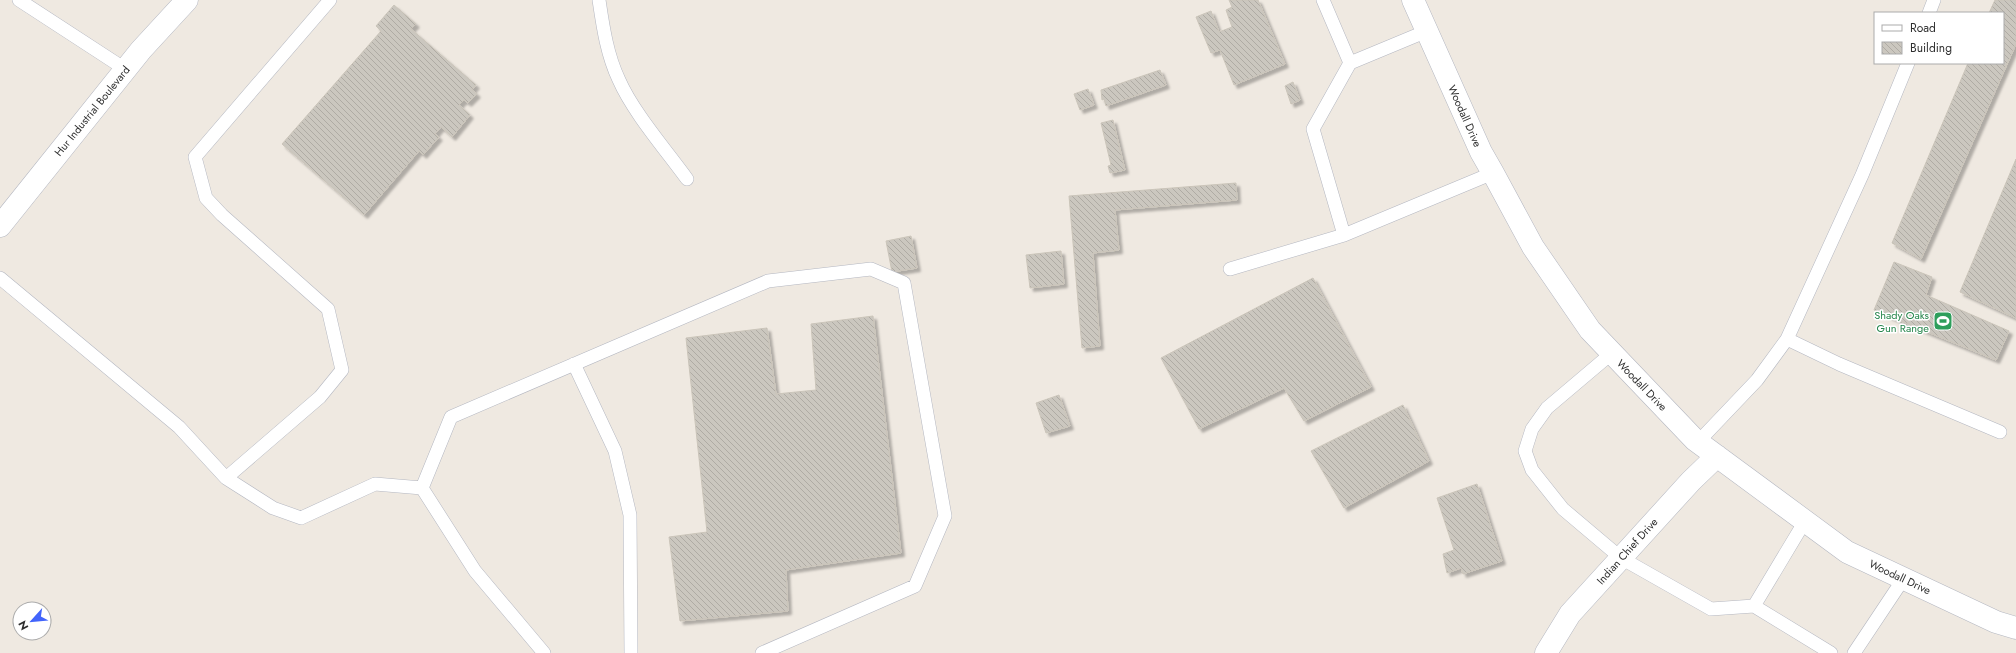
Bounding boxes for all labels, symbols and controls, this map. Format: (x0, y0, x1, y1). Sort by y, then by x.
legend (1874, 12, 2004, 64)
text: Road (1910, 19, 1936, 37)
text: Building (1910, 39, 1952, 57)
street label: Hur Industrial Boulevard (50, 62, 134, 160)
street label: Woodall Drive (1444, 82, 1486, 150)
place label: Shady Oaks Gun Range (1874, 307, 1930, 336)
sports icon: Shady Oaks Gun Range (1932, 310, 1954, 332)
street label: Woodall Drive (1613, 356, 1671, 415)
street label: Indian Chief Drive (1593, 514, 1662, 588)
street label: Woodall Drive (1867, 556, 1934, 598)
north arrow (12, 601, 52, 641)
text: N (14, 618, 32, 633)

